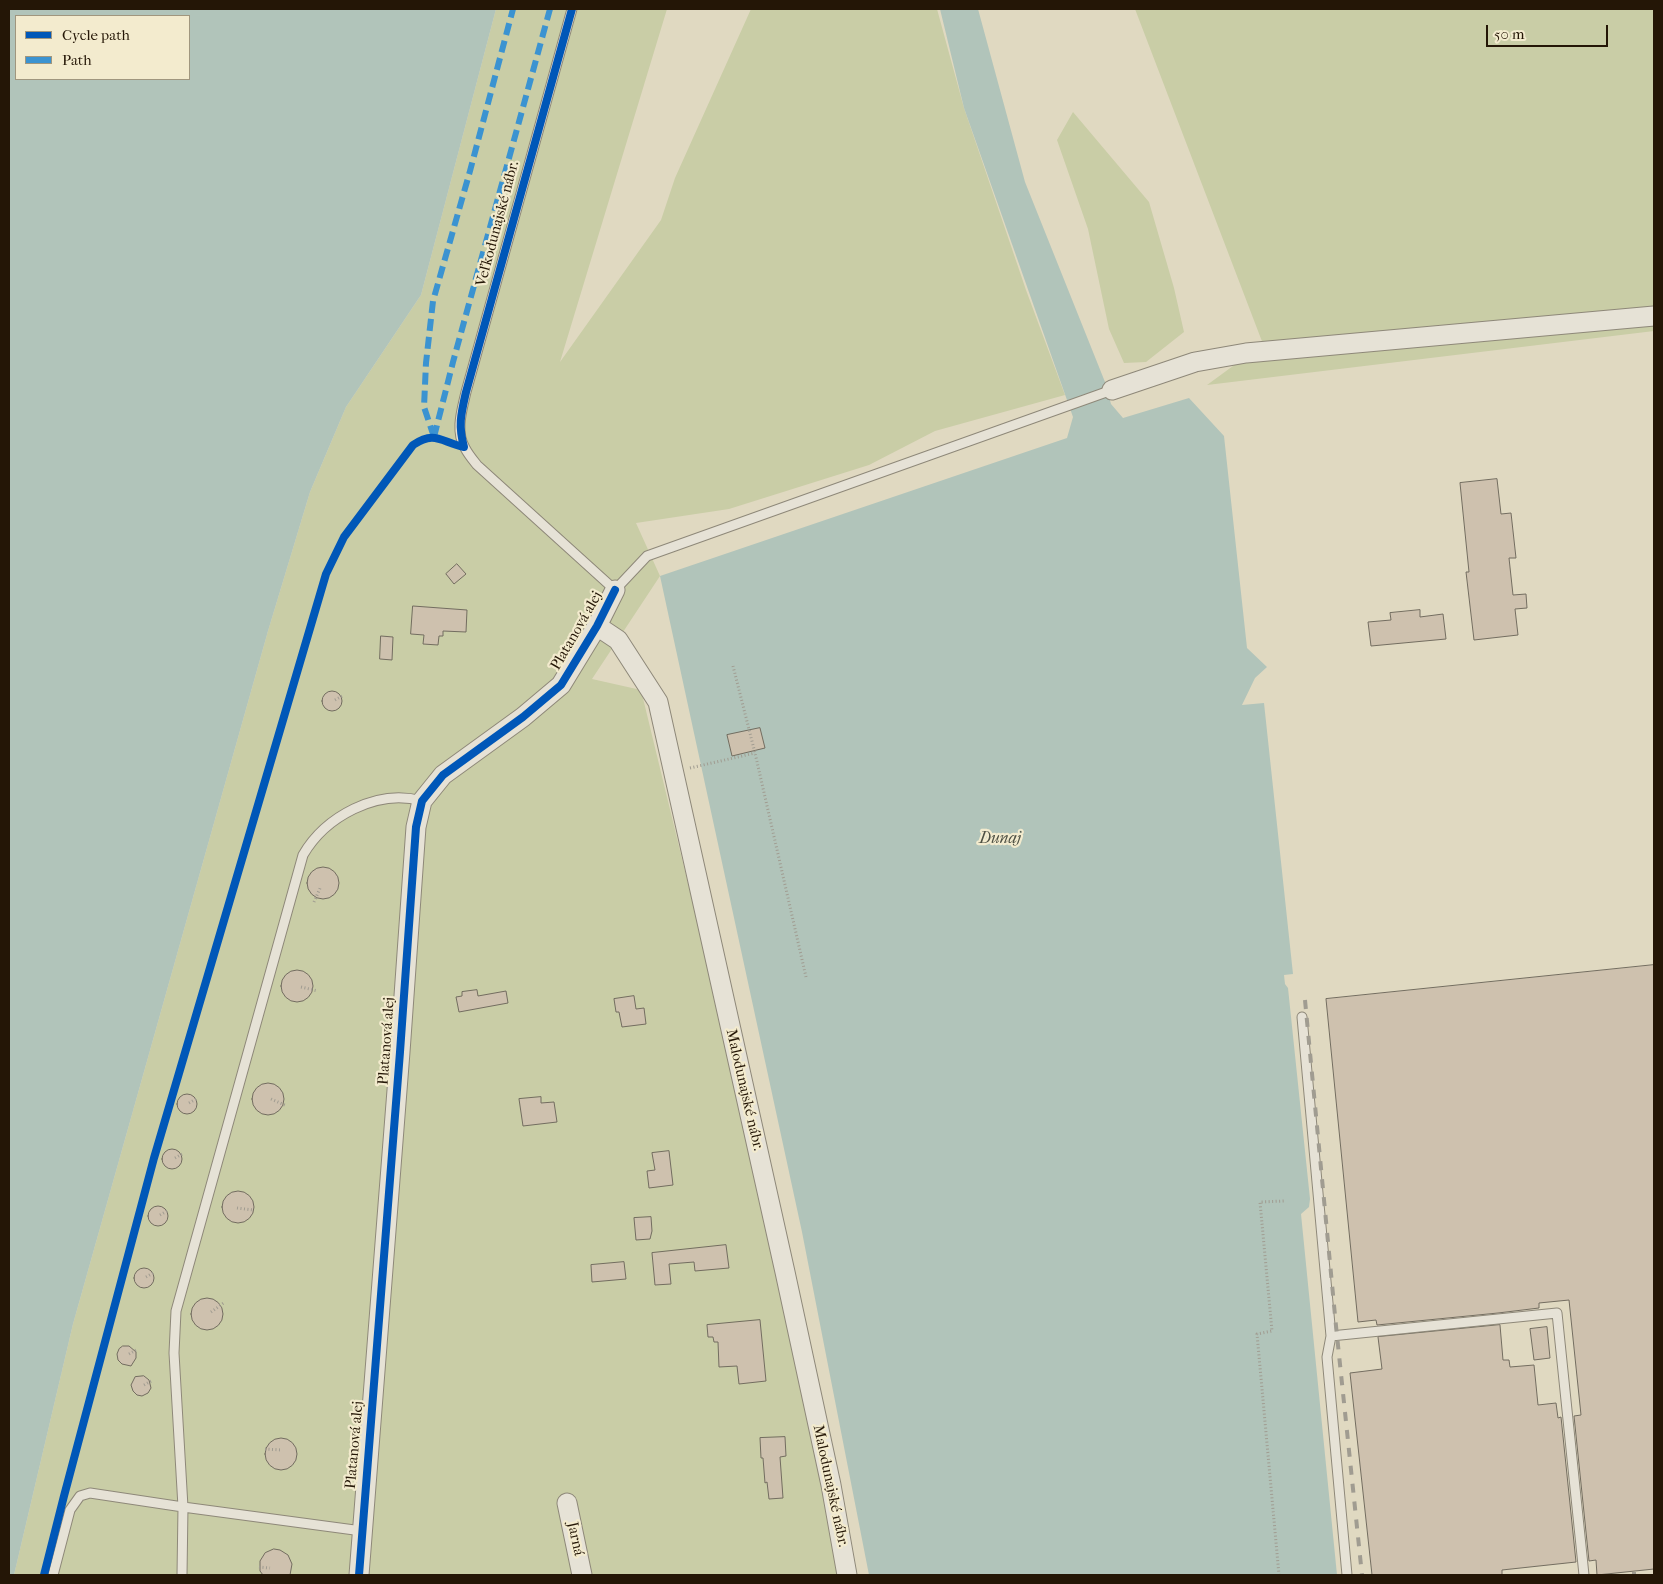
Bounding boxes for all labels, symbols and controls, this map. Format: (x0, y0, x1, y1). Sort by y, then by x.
legend (15, 15, 190, 80)
scale bar (1488, 15, 1610, 47)
text: 50 m (1494, 25, 1524, 43)
text: Cycle path (62, 26, 130, 44)
text: Path (62, 51, 92, 69)
street label: Veľkodunajské nábr. (473, 159, 523, 289)
street label: Platanová alej (547, 588, 607, 674)
water label: Dunaj (979, 829, 1021, 849)
street label: Platanová alej (375, 996, 399, 1086)
street label: Malodunajské nábr. (721, 1027, 767, 1153)
street label: Platanová alej (342, 1400, 368, 1490)
street label: Malodunajské nábr. (808, 1423, 852, 1549)
street label: Jarná (563, 1520, 587, 1558)

